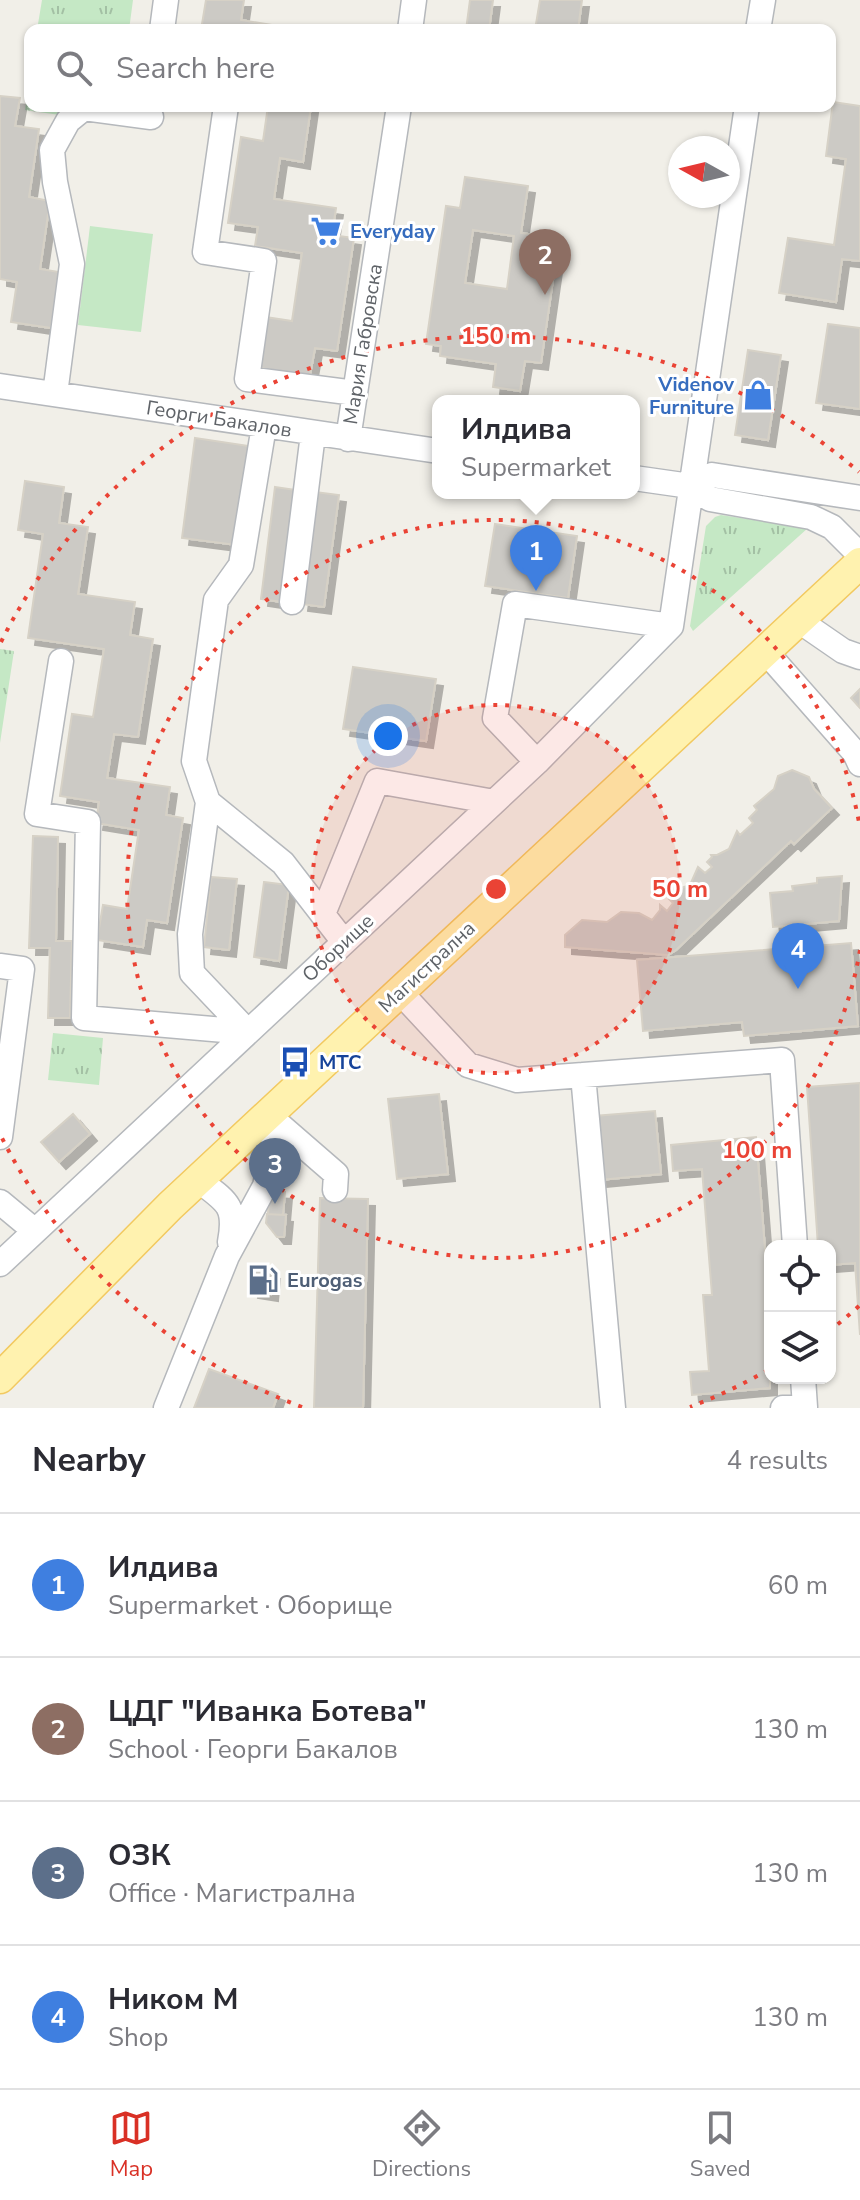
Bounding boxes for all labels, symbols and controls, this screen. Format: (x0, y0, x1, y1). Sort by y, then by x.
search box (24, 24, 836, 112)
icon: search (52, 46, 96, 90)
text: Search here (116, 48, 275, 89)
north arrow (668, 136, 740, 208)
supermarket icon: Everyday (309, 214, 343, 248)
place label: Everyday (350, 218, 436, 245)
pin: 2 (519, 229, 571, 295)
street label: Мария Габровска (337, 262, 389, 426)
text: 150 m (461, 320, 531, 352)
place label: Videnov Furniture (649, 371, 734, 421)
shop icon: Videnov Furniture (741, 378, 775, 412)
street label: Георги Бакалов (144, 394, 294, 444)
popup (432, 395, 640, 499)
text: Илдива (461, 409, 572, 450)
text: Supermarket (461, 450, 611, 485)
pin: 1 (510, 525, 562, 591)
your location (368, 716, 408, 756)
text: 50 m (652, 873, 708, 905)
centre of rings (482, 875, 510, 903)
street label: Оборище (296, 908, 380, 988)
street label: Магистрална (373, 915, 481, 1019)
pin: 4 (772, 923, 824, 989)
bus stop icon: МТС (278, 1045, 312, 1079)
place label: МТС (319, 1049, 362, 1076)
text: 100 m (722, 1134, 792, 1166)
pin: 3 (249, 1138, 301, 1204)
map controls (764, 1240, 836, 1384)
button: locate (764, 1240, 836, 1312)
fuel station icon: Eurogas (246, 1263, 280, 1297)
place label: Eurogas (287, 1267, 363, 1294)
button: layers (764, 1312, 836, 1384)
text: Nearby (32, 1437, 146, 1483)
text: 4 results (727, 1443, 828, 1478)
text: Илдива (108, 1547, 219, 1588)
text: 1 (50, 1568, 66, 1603)
text: 60 m (768, 1568, 828, 1603)
text: Supermarket · Оборище (108, 1588, 393, 1623)
text: ЦДГ "Иванка Ботева" (108, 1691, 427, 1732)
text: 2 (50, 1712, 66, 1747)
text: 130 m (752, 1712, 828, 1747)
text: School · Георги Бакалов (108, 1732, 398, 1767)
text: ОЗК (108, 1835, 171, 1876)
text: 3 (50, 1856, 66, 1891)
text: 130 m (752, 1856, 828, 1891)
text: Office · Магистрална (108, 1876, 356, 1911)
text: Ником М (108, 1979, 238, 2020)
text: 4 (50, 2000, 66, 2035)
text: 130 m (752, 2000, 828, 2035)
text: Shop (108, 2020, 168, 2055)
tab: Map (109, 2106, 153, 2184)
tab: Directions (372, 2106, 471, 2184)
tab: Saved (690, 2106, 751, 2184)

